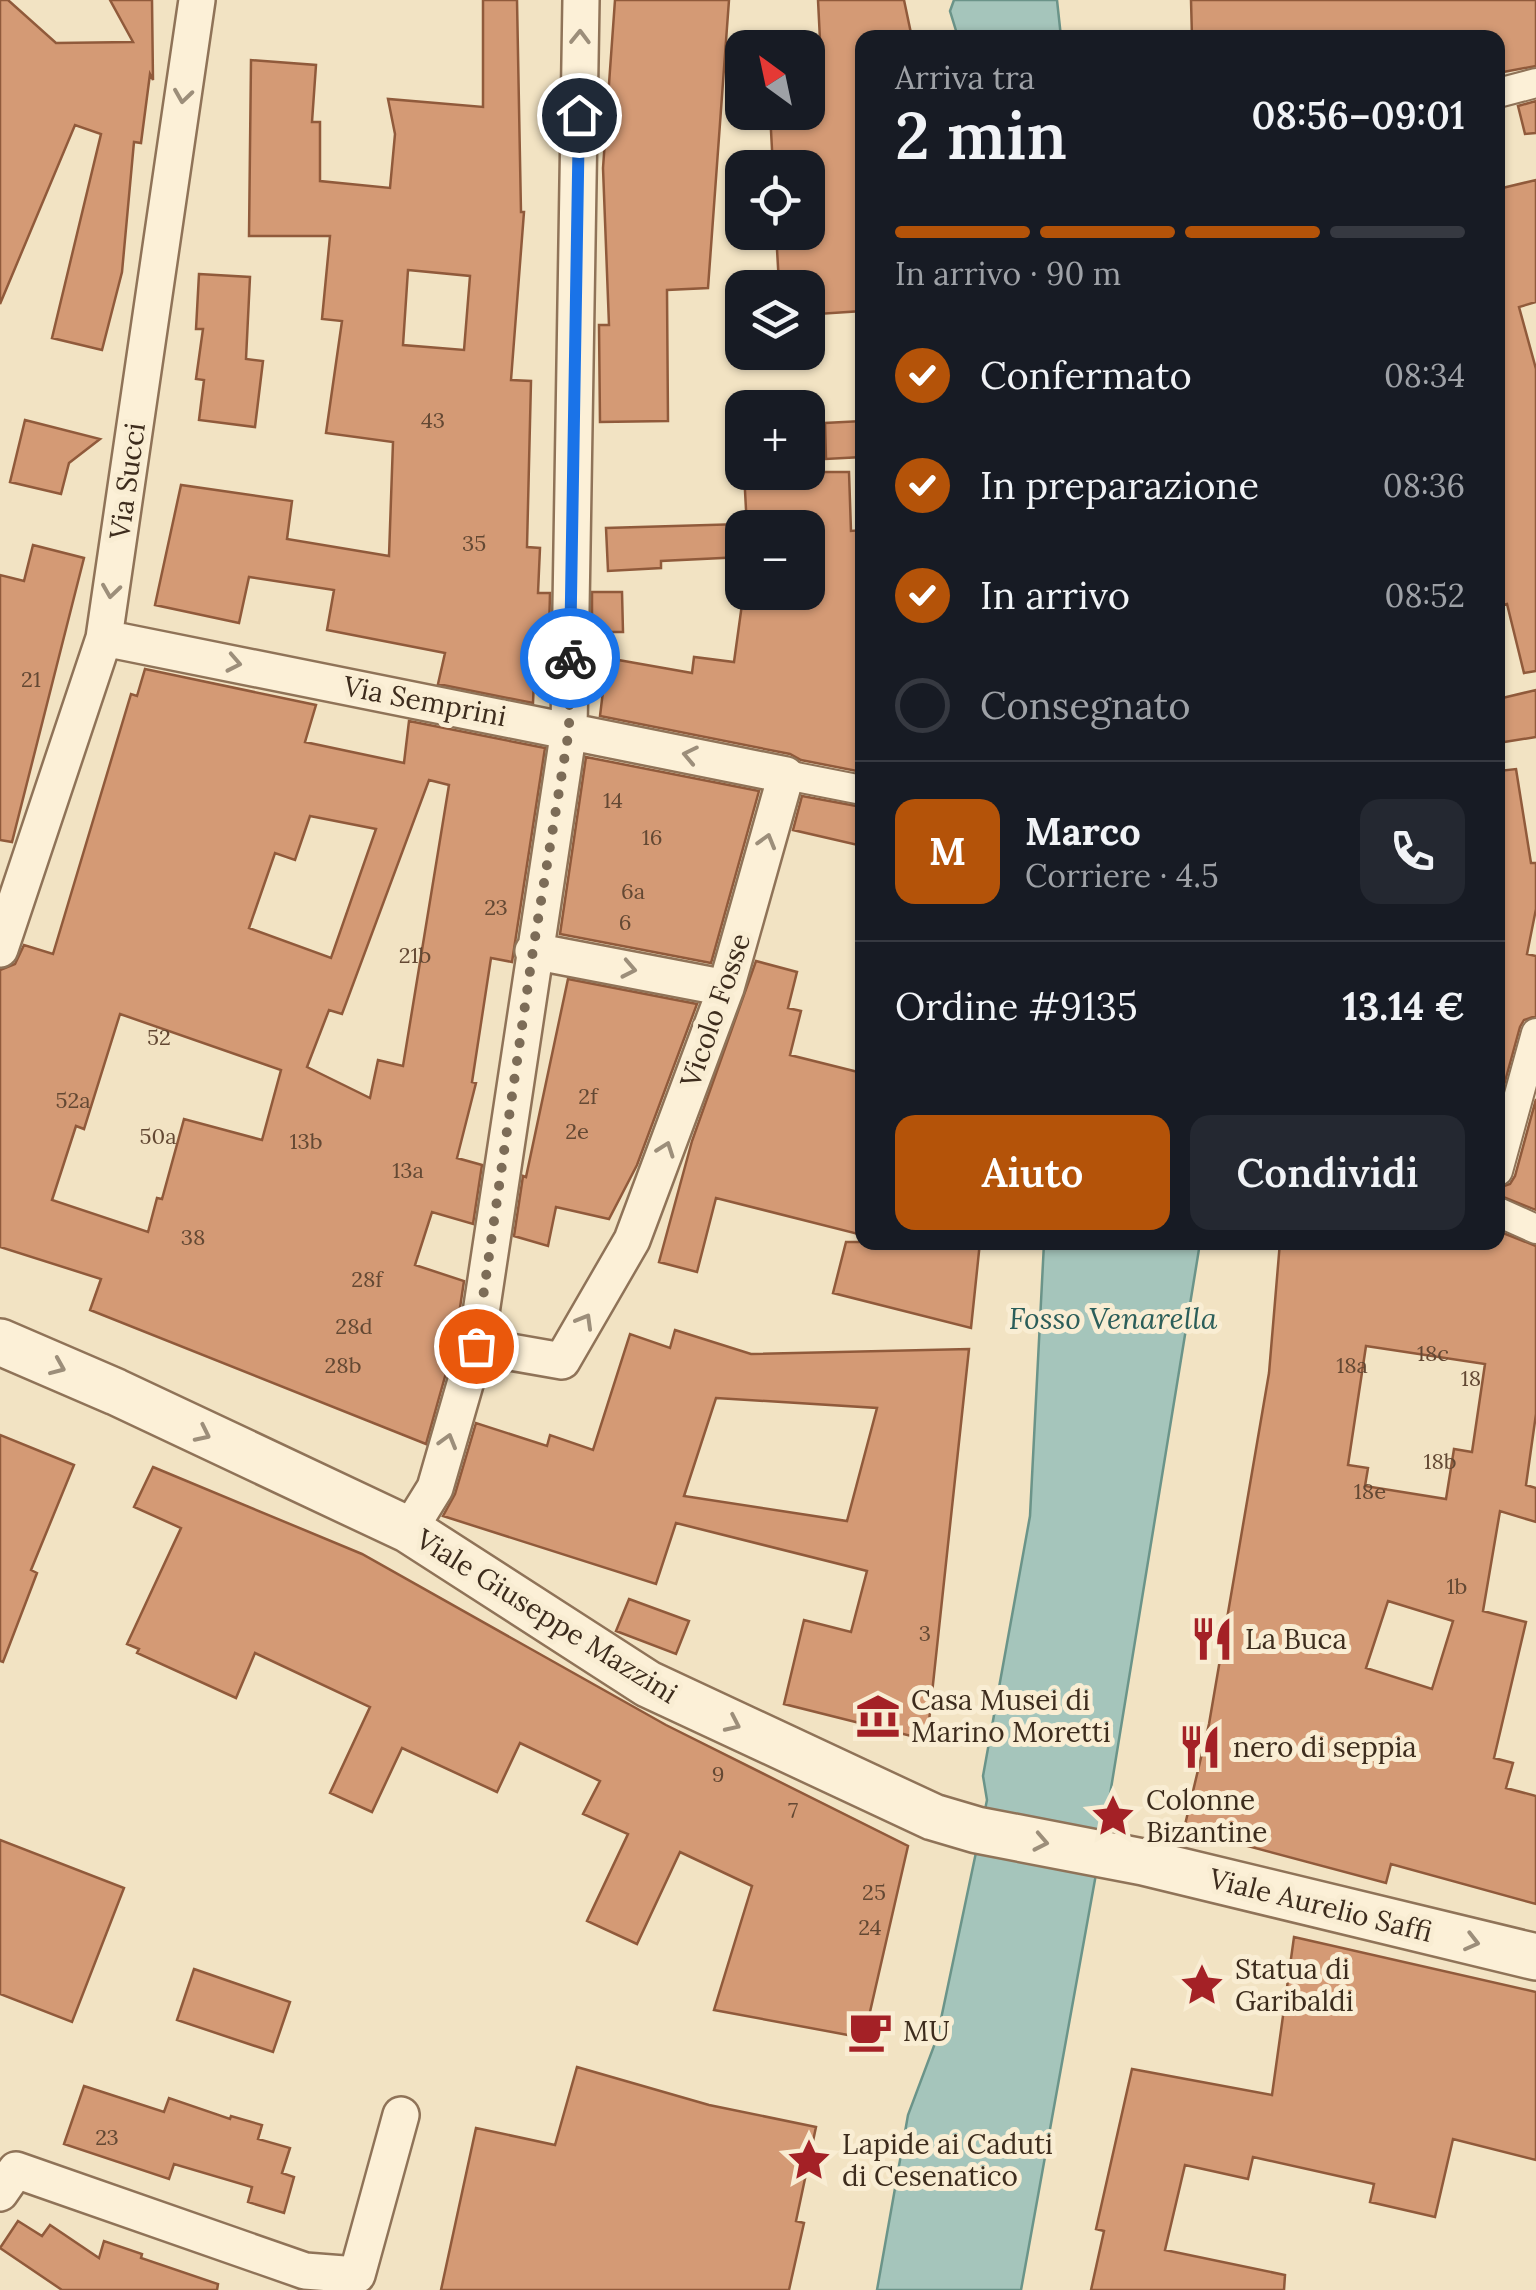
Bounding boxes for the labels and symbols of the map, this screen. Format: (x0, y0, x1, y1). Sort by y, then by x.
one-way arrow (570, 29, 591, 44)
north arrow (725, 30, 825, 130)
pin (537, 73, 622, 158)
one-way arrow (173, 88, 194, 105)
house number: 43 (421, 406, 445, 434)
street label: Via Succi (101, 420, 153, 543)
house number: 35 (462, 529, 486, 557)
one-way arrow (101, 583, 122, 600)
courier (520, 608, 620, 708)
one-way arrow (225, 652, 242, 673)
house number: 21 (21, 665, 41, 693)
street label: Via Semprini (339, 667, 510, 734)
one-way arrow (682, 746, 699, 767)
house number: 14 (603, 786, 623, 814)
house number: 16 (642, 823, 662, 851)
one-way arrow (756, 832, 777, 850)
house number: 6a (621, 877, 645, 905)
house number: 23 (484, 893, 508, 921)
house number: 6 (619, 908, 631, 936)
street label: Vicolo Fosse (672, 928, 758, 1093)
house number: 21b (399, 941, 431, 969)
one-way arrow (621, 958, 637, 979)
house number: 52 (147, 1023, 171, 1051)
house number: 2f (578, 1082, 599, 1110)
house number: 52a (55, 1086, 91, 1114)
house number: 2e (565, 1117, 589, 1145)
house number: 50a (139, 1122, 177, 1150)
house number: 13b (289, 1127, 323, 1155)
one-way arrow (654, 1141, 674, 1159)
house number: 13a (392, 1156, 424, 1184)
house number: 38 (181, 1223, 205, 1251)
house number: 28f (351, 1265, 384, 1293)
water label: Fosso Venarella (1009, 1299, 1218, 1337)
pin (434, 1304, 519, 1389)
house number: 28d (335, 1312, 373, 1340)
one-way arrow (572, 1314, 592, 1332)
house number: 18c (1417, 1339, 1449, 1367)
house number: 28b (325, 1351, 361, 1379)
house number: 18a (1336, 1351, 1368, 1379)
one-way arrow (48, 1355, 66, 1375)
house number: 18 (1461, 1364, 1481, 1392)
one-way arrow (193, 1422, 211, 1442)
one-way arrow (436, 1434, 457, 1451)
house number: 18b (1423, 1447, 1457, 1475)
house number: 18e (1354, 1477, 1386, 1505)
street label: Viale Giuseppe Mazzini (409, 1520, 684, 1711)
house number: 1b (1447, 1572, 1467, 1600)
restaurant icon: La Buca (1188, 1615, 1236, 1663)
house number: 3 (919, 1619, 931, 1647)
place label: La Buca (1245, 1621, 1347, 1657)
place label: Casa Musei di Marino Moretti (911, 1682, 1111, 1750)
museum icon: Casa Musei di Marino Moretti (854, 1692, 902, 1740)
one-way arrow (723, 1711, 741, 1731)
restaurant icon: nero di seppia (1176, 1723, 1224, 1771)
place label: nero di seppia (1233, 1729, 1417, 1765)
house number: 9 (712, 1760, 724, 1788)
place label: Colonne Bizantine (1146, 1782, 1267, 1850)
place icon: Colonne Bizantine (1089, 1792, 1137, 1840)
house number: 7 (788, 1796, 798, 1824)
one-way arrow (1032, 1831, 1049, 1852)
street label: Viale Aurelio Saffi (1205, 1860, 1436, 1950)
house number: 25 (862, 1878, 886, 1906)
house number: 24 (858, 1913, 882, 1941)
one-way arrow (1463, 1930, 1480, 1951)
place label: Statua di Garibaldi (1235, 1951, 1354, 2019)
place icon: Statua di Garibaldi (1178, 1961, 1226, 2009)
cafe icon: MU (846, 2007, 894, 2055)
place label: MU (903, 2013, 950, 2049)
house number: 23 (95, 2123, 119, 2151)
place label: Lapide ai Caduti di Cesenatico (842, 2126, 1053, 2194)
place icon: Lapide ai Caduti di Cesenatico (785, 2136, 833, 2184)

